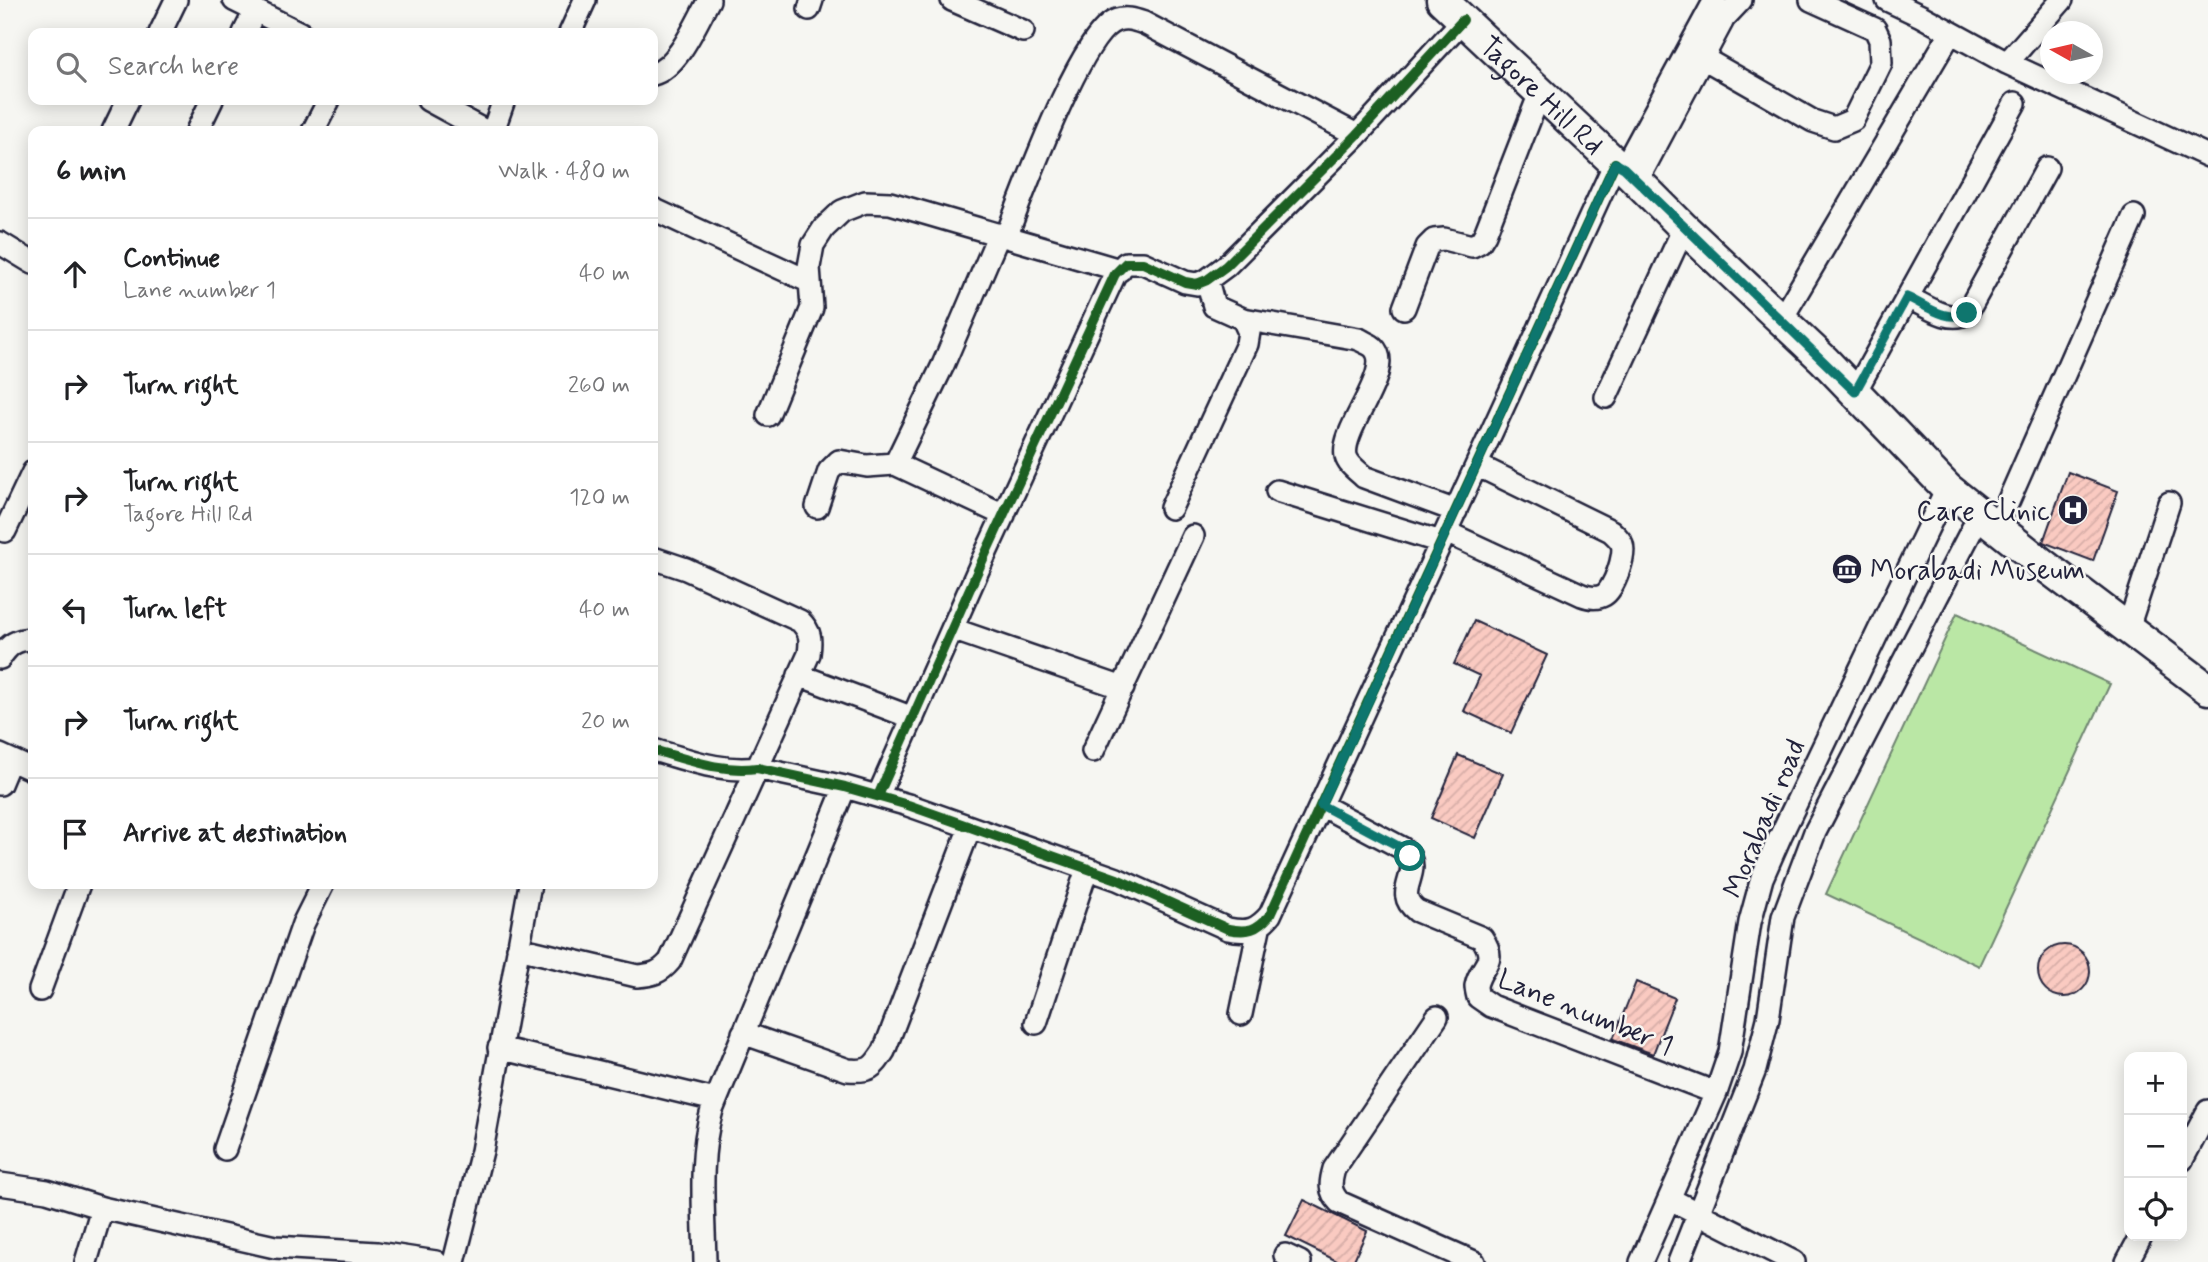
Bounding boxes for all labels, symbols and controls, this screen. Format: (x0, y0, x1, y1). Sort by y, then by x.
north arrow (2040, 21, 2103, 84)
search box (28, 28, 658, 105)
street label: Tagore Hill Rd (1471, 29, 1611, 164)
icon: search (52, 48, 90, 86)
text: Search here (108, 50, 239, 84)
text: 6 min (56, 152, 127, 191)
text: Walk · 480 m (498, 157, 630, 187)
text: Continue (123, 242, 220, 276)
icon: ahead (56, 255, 94, 293)
text: 40 m (579, 259, 630, 289)
text: Lane number 1 (123, 276, 276, 306)
route end (1951, 297, 1982, 328)
icon: right (56, 367, 94, 405)
text: Turn right (123, 369, 239, 403)
text: 260 m (568, 371, 630, 401)
text: Turn right (123, 466, 239, 500)
icon: right (56, 479, 94, 517)
text: 120 m (569, 483, 630, 513)
hospital icon: Care Clinic (2056, 493, 2090, 527)
place label: Care Clinic (1916, 494, 2050, 531)
text: Tagore Hill Rd (123, 500, 253, 530)
museum icon: Morabadi Museum (1830, 552, 1864, 586)
place label: Morabadi Museum (1870, 553, 2085, 590)
icon: left (56, 591, 94, 629)
text: Turn left (123, 593, 227, 627)
text: 40 m (579, 595, 630, 625)
icon: right (56, 703, 94, 741)
text: Turn right (123, 705, 239, 739)
text: 20 m (581, 707, 630, 737)
street label: Morabadi road (1715, 734, 1815, 904)
icon: arrive (56, 815, 94, 853)
text: Arrive at destination (123, 817, 347, 851)
route start (1394, 840, 1425, 871)
street label: Lane number 1 (1492, 961, 1678, 1065)
map controls (2124, 1052, 2187, 1241)
button: + (2124, 1052, 2187, 1115)
button: − (2124, 1115, 2187, 1178)
button: locate (2124, 1178, 2187, 1241)

